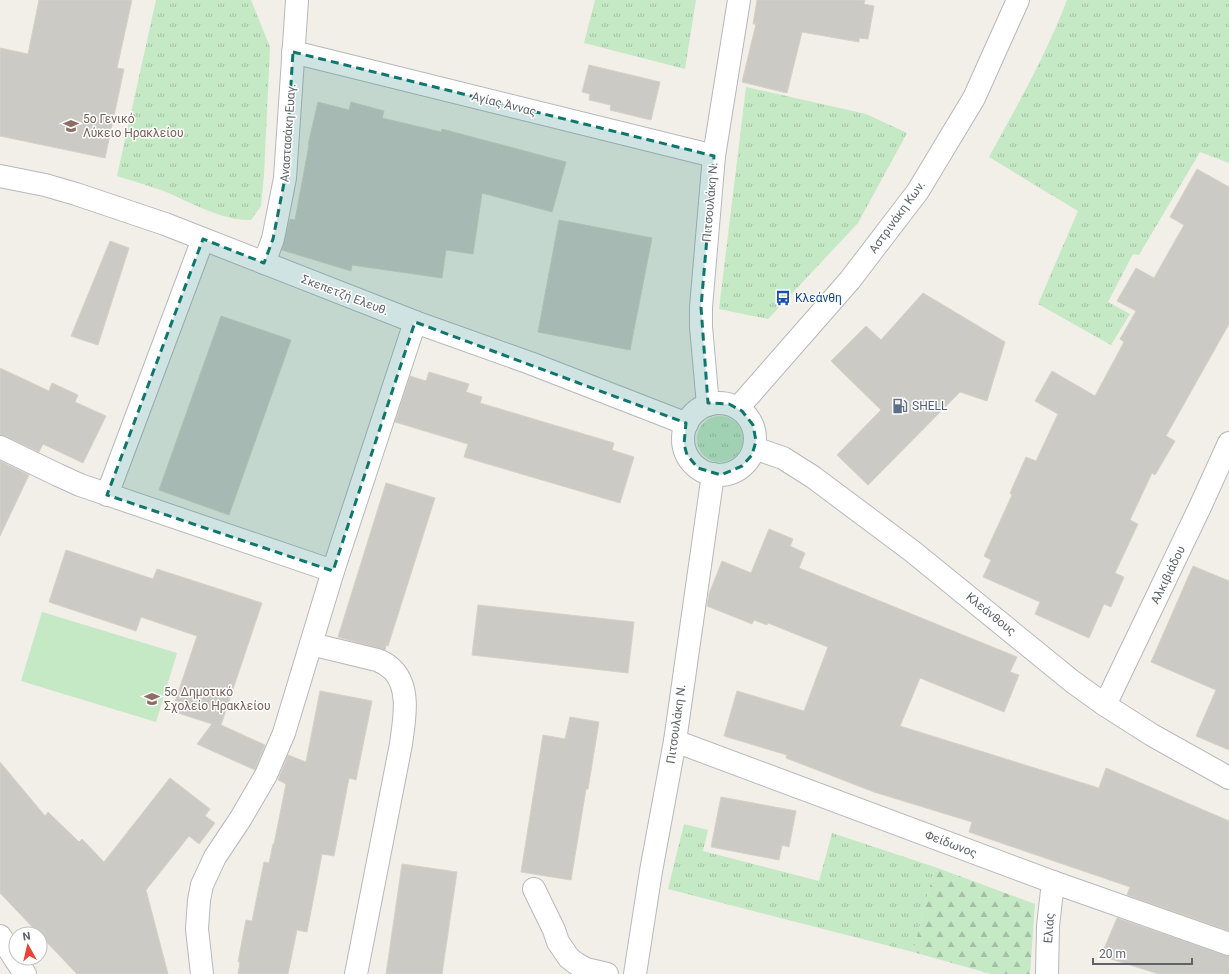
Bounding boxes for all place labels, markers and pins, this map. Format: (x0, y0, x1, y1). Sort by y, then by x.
place label: 5ο Γενικό Λύκειο Ηρακλείου (83, 112, 183, 140)
school or university icon: 5ο Γενικό Λύκειο Ηρακλείου (62, 117, 80, 135)
bus stop icon: Κλεάνθη (774, 289, 792, 307)
place label: Κλεάνθη (795, 291, 842, 305)
fuel station icon: SHELL (891, 397, 909, 415)
place label: SHELL (912, 399, 948, 413)
place label: 5ο Δημοτικό Σχολείο Ηρακλείου (164, 685, 270, 713)
school or university icon: 5ο Δημοτικό Σχολείο Ηρακλείου (143, 690, 161, 708)

